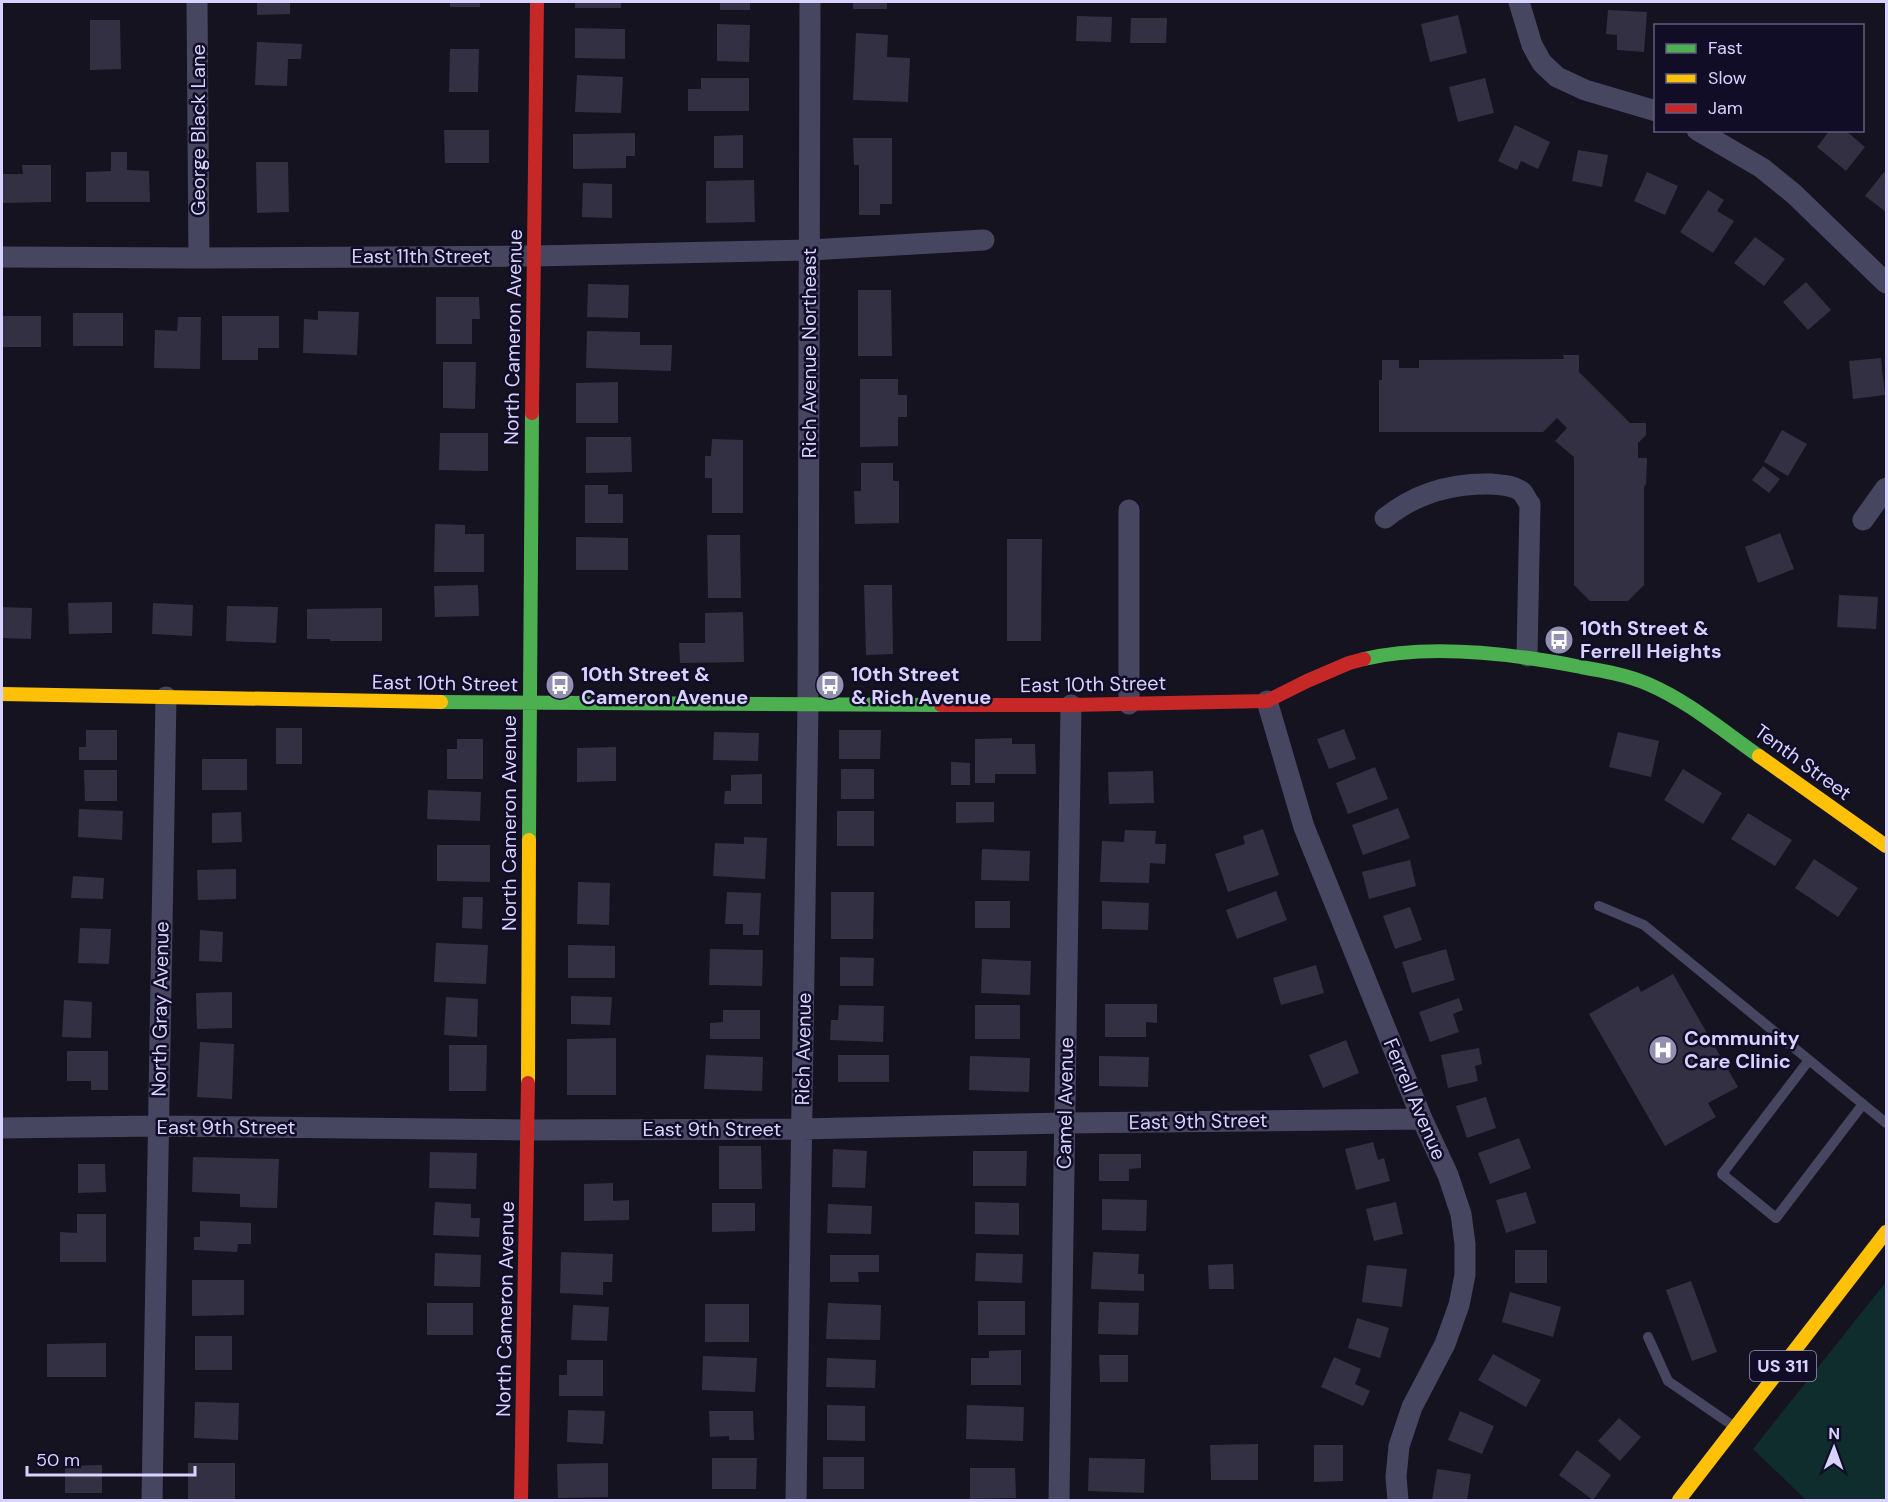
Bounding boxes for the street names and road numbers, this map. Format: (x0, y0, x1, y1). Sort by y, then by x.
street label: George Black Lane (185, 44, 211, 216)
street label: North Cameron Avenue (498, 229, 528, 445)
street label: East 11th Street (352, 243, 491, 269)
street label: Rich Avenue Northeast (796, 248, 822, 458)
street label: East 10th Street (372, 669, 518, 697)
street label: East 10th Street (1020, 670, 1166, 698)
street label: North Cameron Avenue (496, 715, 522, 931)
street label: Tenth Street (1749, 718, 1857, 806)
street label: North Gray Avenue (145, 921, 175, 1097)
street label: Rich Avenue (789, 992, 817, 1106)
street label: Ferrell Avenue (1378, 1034, 1452, 1164)
street label: Camel Avenue (1051, 1037, 1079, 1169)
street label: East 9th Street (1128, 1107, 1268, 1135)
street label: East 9th Street (157, 1114, 296, 1140)
street label: East 9th Street (643, 1116, 782, 1142)
street label: North Cameron Avenue (490, 1201, 520, 1417)
road number: US 311 (1750, 1351, 1816, 1381)

